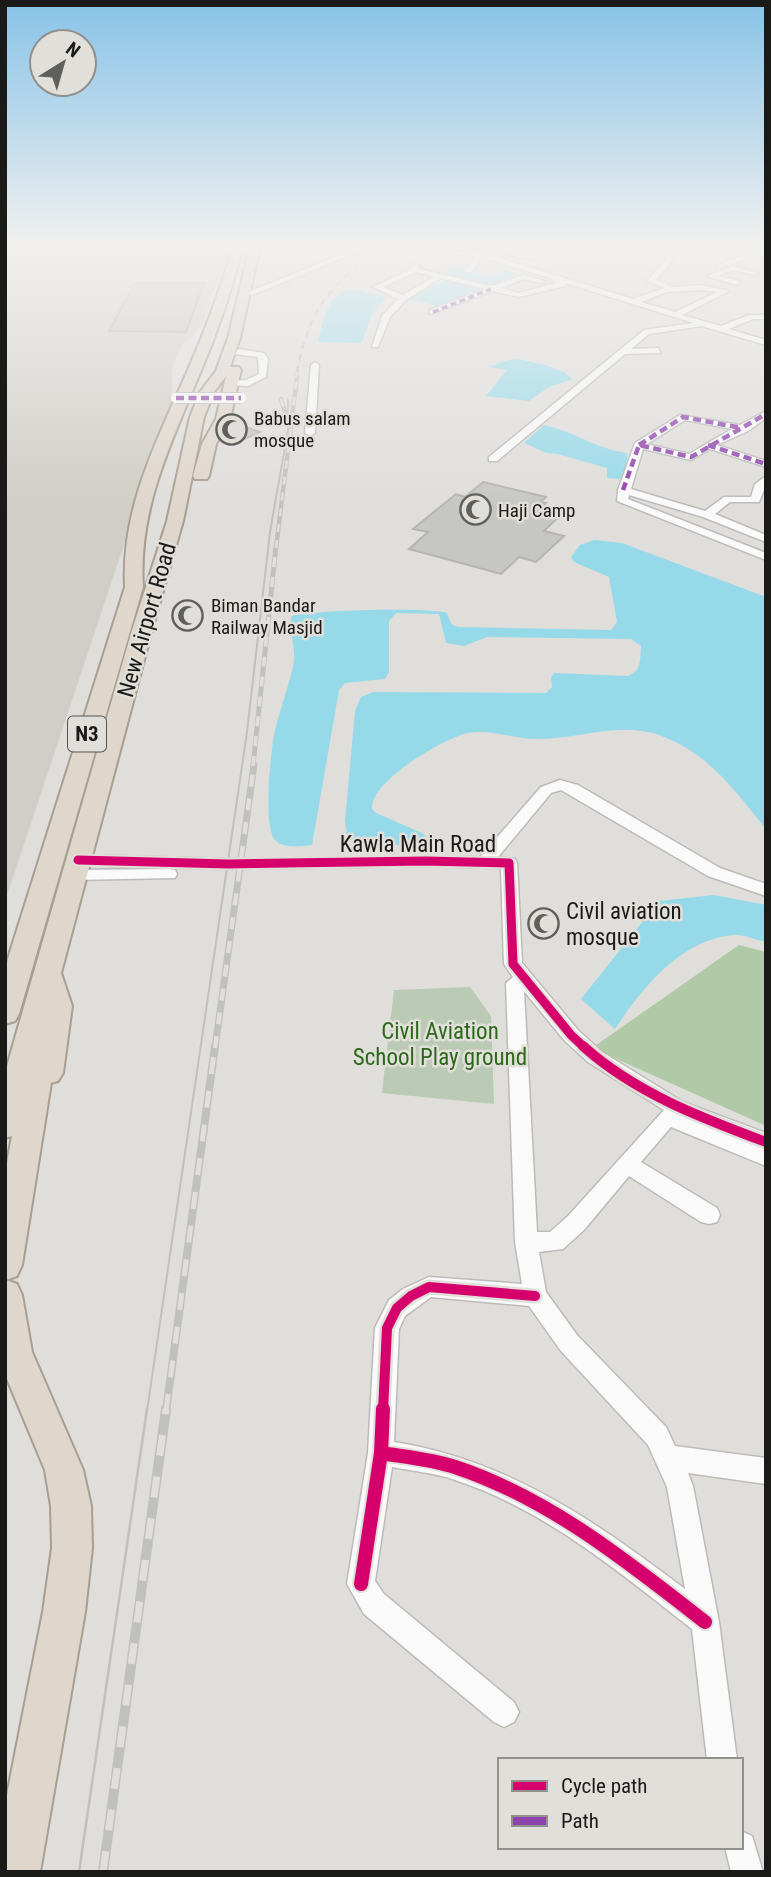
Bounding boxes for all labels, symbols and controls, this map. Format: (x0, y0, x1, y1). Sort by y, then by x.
north arrow (28, 28, 98, 98)
text: N (61, 37, 84, 63)
place label: Babus salam mosque (254, 407, 351, 452)
mosque icon: Babus salam mosque (214, 412, 248, 446)
mosque icon: Haji Camp (458, 493, 492, 527)
place label: Haji Camp (498, 499, 575, 522)
street label: New Airport Road (112, 540, 182, 700)
place label: Biman Bandar Railway Masjid (211, 594, 323, 639)
mosque icon: Biman Bandar Railway Masjid (171, 599, 205, 633)
road number: N3 (68, 716, 106, 752)
street label: Kawla Main Road (340, 831, 496, 858)
place label: Civil aviation mosque (566, 898, 682, 951)
mosque icon: Civil aviation mosque (526, 907, 560, 941)
park label: Civil Aviation School Play ground (353, 1018, 527, 1071)
legend (498, 1758, 743, 1849)
text: Cycle path (561, 1774, 647, 1798)
text: Path (561, 1809, 599, 1833)

